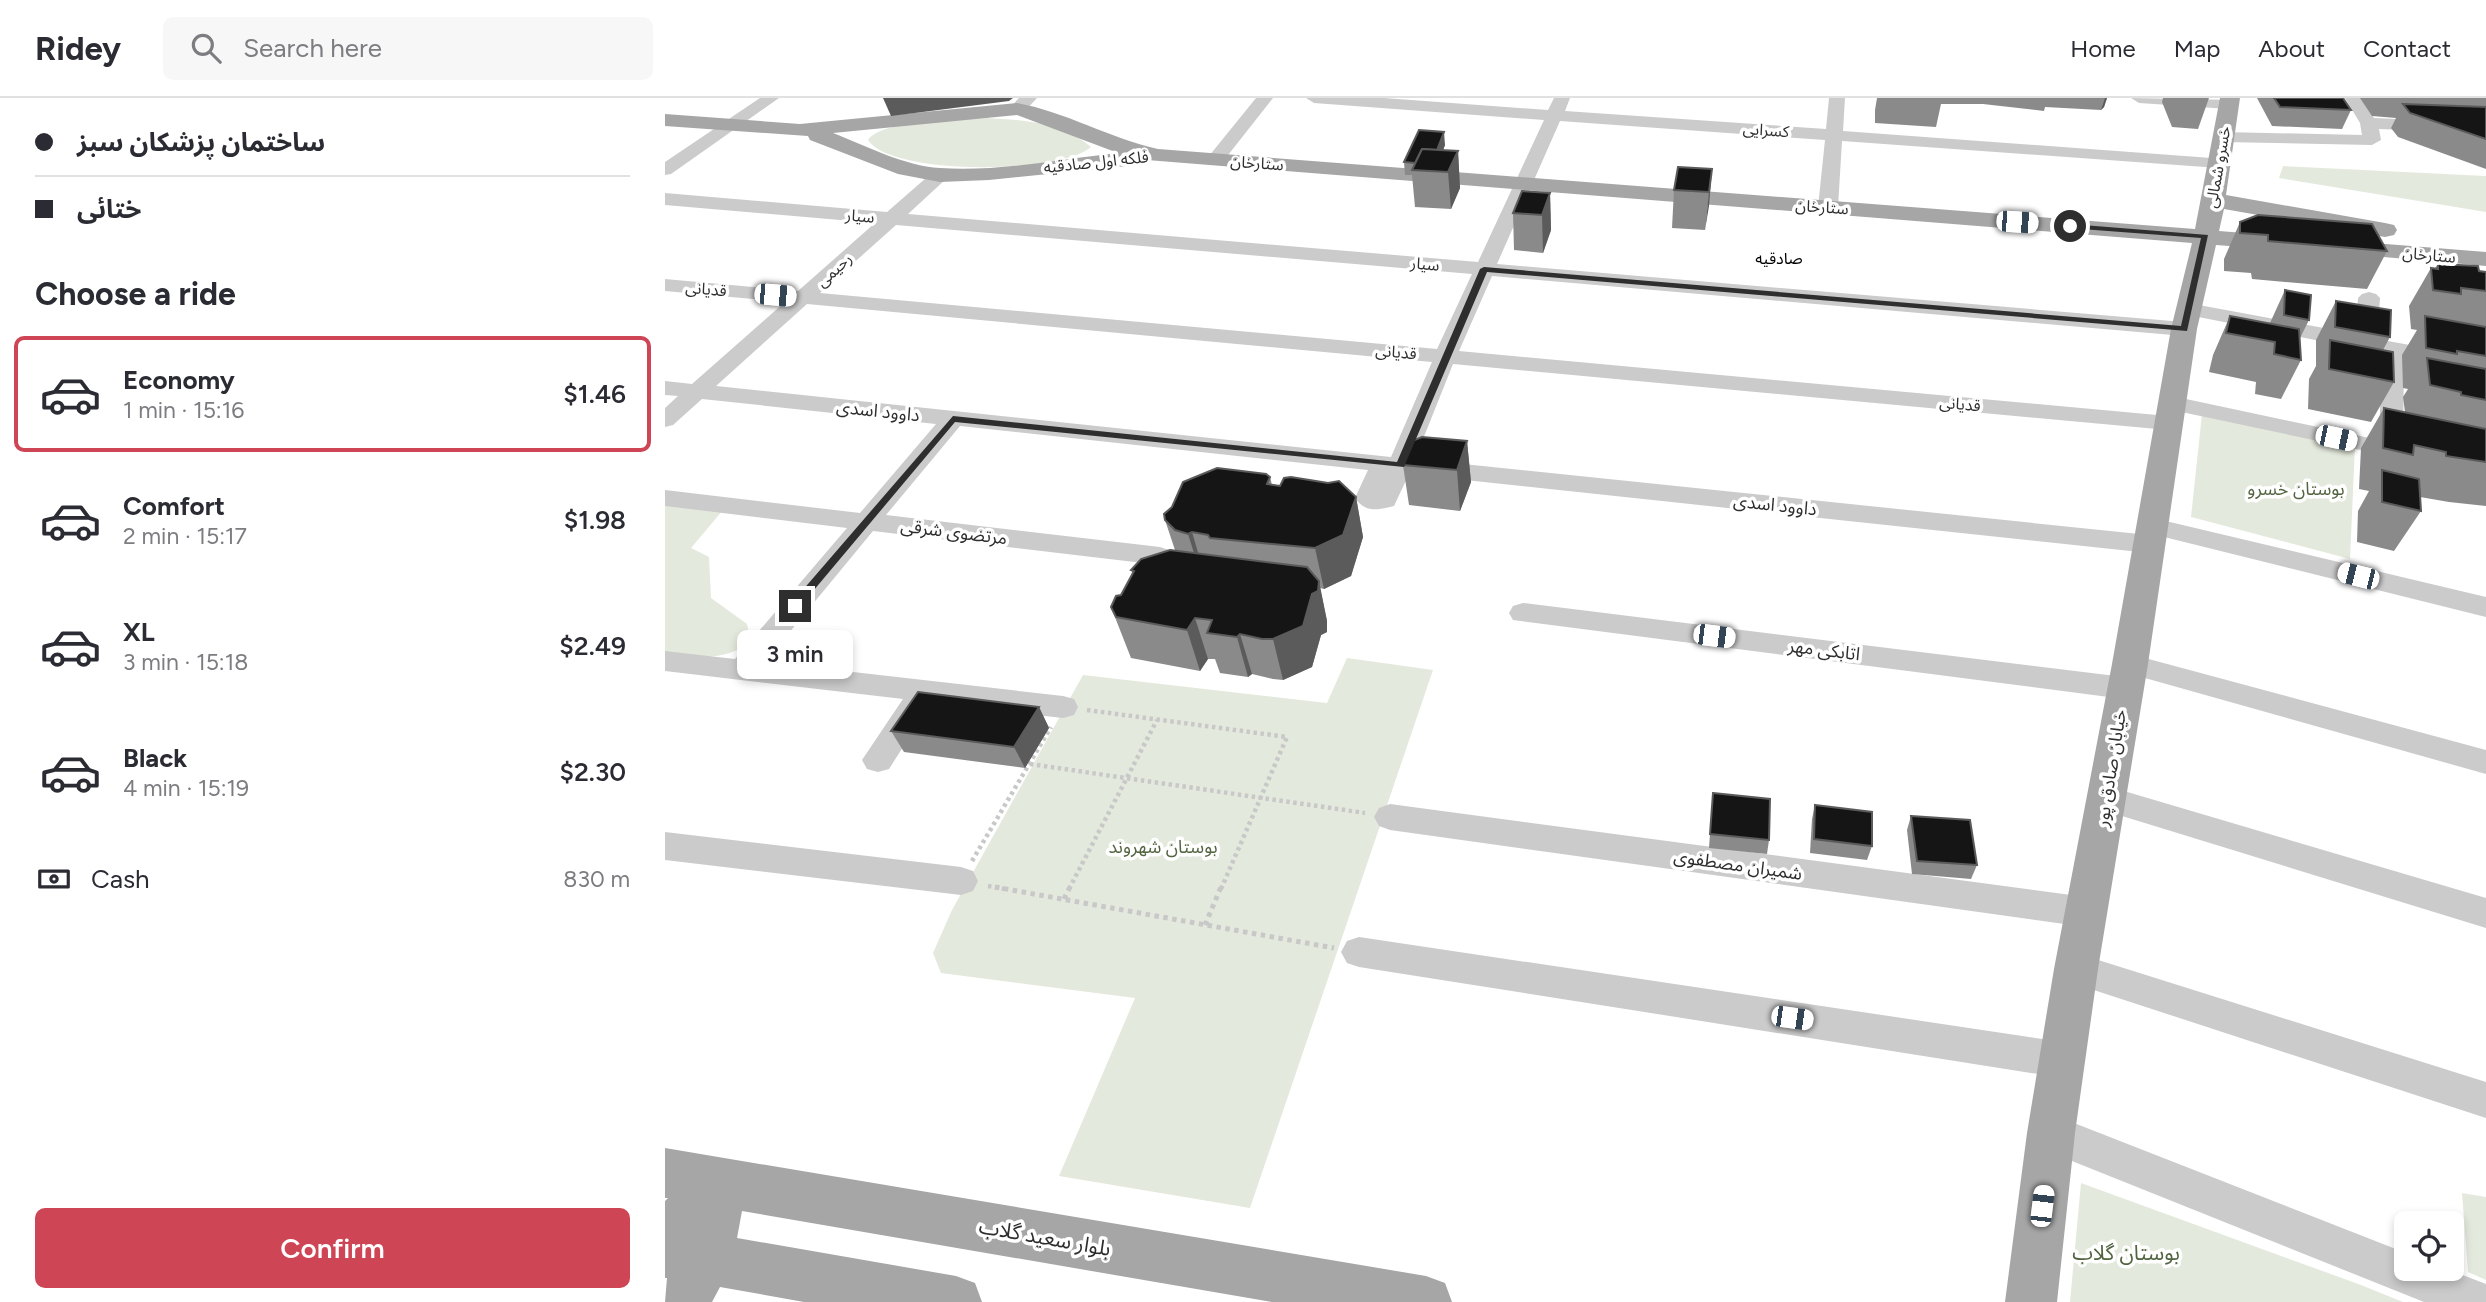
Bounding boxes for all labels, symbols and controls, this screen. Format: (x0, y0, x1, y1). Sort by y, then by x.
search box (163, 17, 653, 80)
text: Ridey (35, 29, 121, 68)
icon: search (187, 29, 225, 67)
text: Search here (243, 32, 382, 64)
text: Home (2070, 34, 2136, 63)
text: Map (2174, 34, 2220, 63)
text: About (2258, 34, 2325, 63)
text: Contact (2363, 34, 2451, 63)
street label: کسرایی (1742, 119, 1790, 141)
street label: خسرو شمالی (2201, 125, 2235, 209)
text: ساختمان پزشکان سبز (77, 126, 325, 158)
street label: فلکه اول صادقیه (1043, 147, 1150, 178)
street label: ستارخان (1230, 152, 1284, 174)
text: ختائی (77, 193, 141, 225)
street label: ستارخان (1795, 196, 1849, 218)
street label: سیار (844, 205, 875, 227)
car (1996, 210, 2039, 234)
route start (2054, 210, 2086, 242)
street label: ستارخان (2402, 243, 2456, 267)
street label: رحیمی (812, 249, 856, 291)
district label: صادقیه (1755, 249, 1803, 268)
street label: سیار (1409, 253, 1440, 275)
text: Choose a ride (35, 275, 236, 313)
street label: قدیانی (685, 278, 727, 300)
car (754, 283, 797, 307)
street label: قدیانی (1375, 341, 1417, 363)
icon: car (39, 363, 102, 426)
text: Economy (123, 364, 235, 396)
text: $1.46 (563, 378, 626, 410)
street label: قدیانی (1939, 393, 1981, 415)
text: 1 min · 15:16 (123, 396, 244, 424)
street label: داوود اسدی (835, 396, 921, 426)
car (2314, 423, 2359, 453)
park label: بوستان خسرو (2247, 478, 2345, 500)
icon: car (39, 489, 102, 552)
text: Comfort (123, 490, 225, 522)
street label: داوود اسدی (1732, 490, 1818, 520)
text: $1.98 (564, 504, 626, 536)
street label: مرتضوی شرقی (899, 515, 1009, 549)
text: 2 min · 15:17 (123, 522, 247, 550)
car (2336, 561, 2381, 591)
route end (779, 590, 811, 622)
icon: car (39, 615, 102, 678)
text: XL (123, 616, 155, 648)
car (1692, 623, 1737, 649)
text: $2.49 (559, 630, 626, 662)
callout: 3 min (737, 630, 853, 680)
street label: اتابکی مهر (1786, 635, 1861, 665)
text: 3 min (767, 640, 823, 668)
text: 3 min · 15:18 (123, 648, 248, 676)
street label: خیابان صادق پور (2091, 708, 2131, 829)
icon: car (39, 741, 102, 804)
text: Black (123, 742, 187, 774)
text: $2.30 (560, 756, 626, 788)
text: 4 min · 15:19 (123, 774, 249, 802)
park label: بوستان شهروند (1108, 836, 1218, 858)
street label: شمیران مصطفوی (1672, 845, 1804, 885)
icon: cash (35, 860, 73, 898)
text: Cash (91, 863, 150, 895)
text: 830 m (563, 865, 630, 893)
car (1770, 1005, 1815, 1031)
car (2030, 1184, 2055, 1228)
button: Confirm (35, 1208, 630, 1288)
map controls (2394, 1211, 2464, 1281)
button: locate (2394, 1211, 2464, 1281)
street label: بلوار سعید گلاب (977, 1213, 1113, 1261)
park label: بوستان گلاب (2072, 1240, 2180, 1265)

